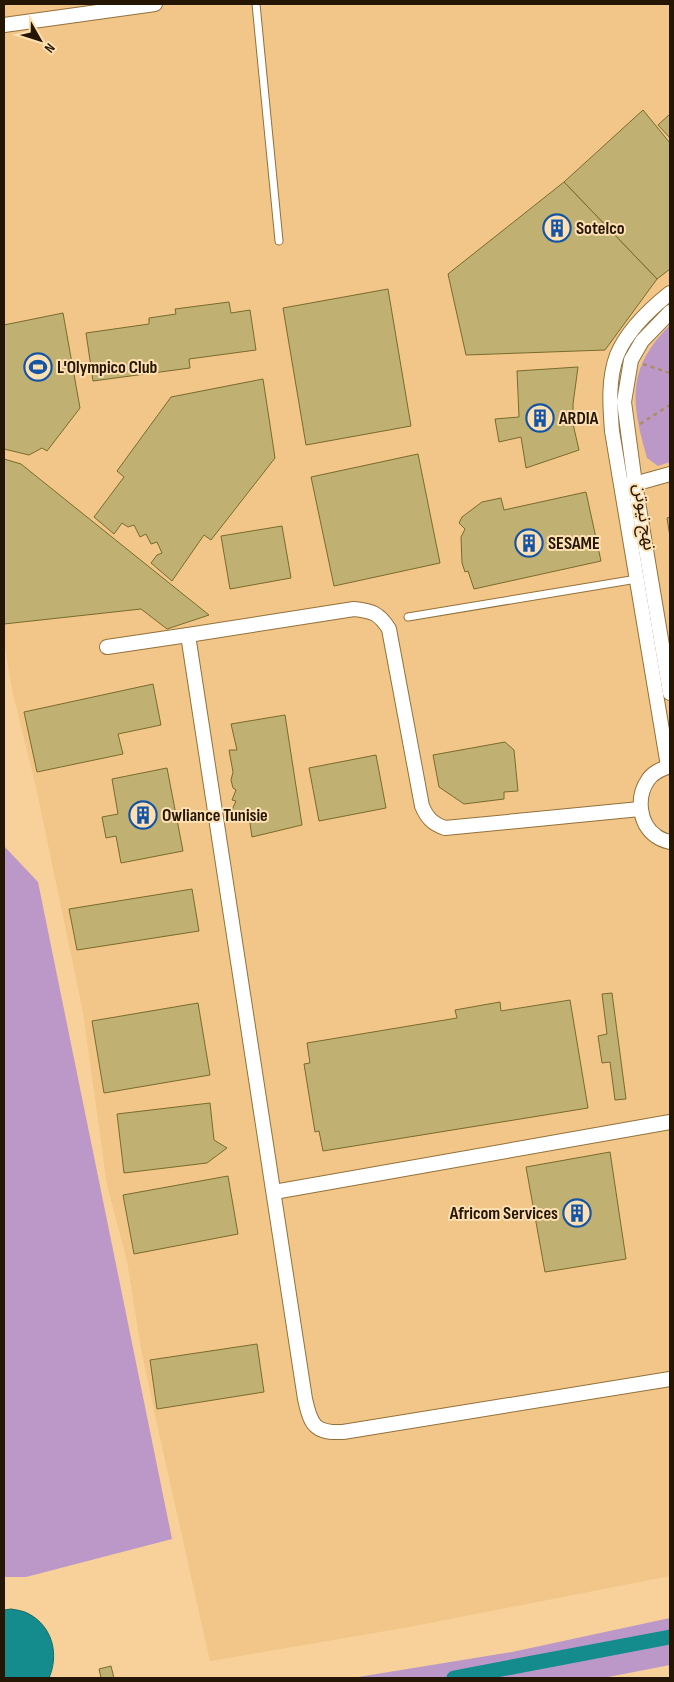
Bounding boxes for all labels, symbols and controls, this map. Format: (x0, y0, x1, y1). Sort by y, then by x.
north arrow (15, 15, 65, 65)
text: N (41, 40, 59, 56)
building icon: Sotelco (542, 213, 572, 243)
place label: Sotelco (576, 218, 625, 239)
sports icon: L'Olympico Club (23, 352, 53, 382)
place label: L'Olympico Club (57, 357, 158, 378)
building icon: ARDIA (525, 403, 555, 433)
place label: ARDIA (558, 408, 599, 429)
street label: نهج نيوتن (627, 482, 660, 552)
building icon: SESAME (514, 528, 544, 558)
place label: SESAME (548, 533, 600, 554)
building icon: Owliance Tunisie (128, 800, 158, 830)
place label: Owliance Tunisie (162, 805, 268, 826)
building icon: Africom Services (562, 1198, 592, 1228)
place label: Africom Services (449, 1203, 558, 1224)

